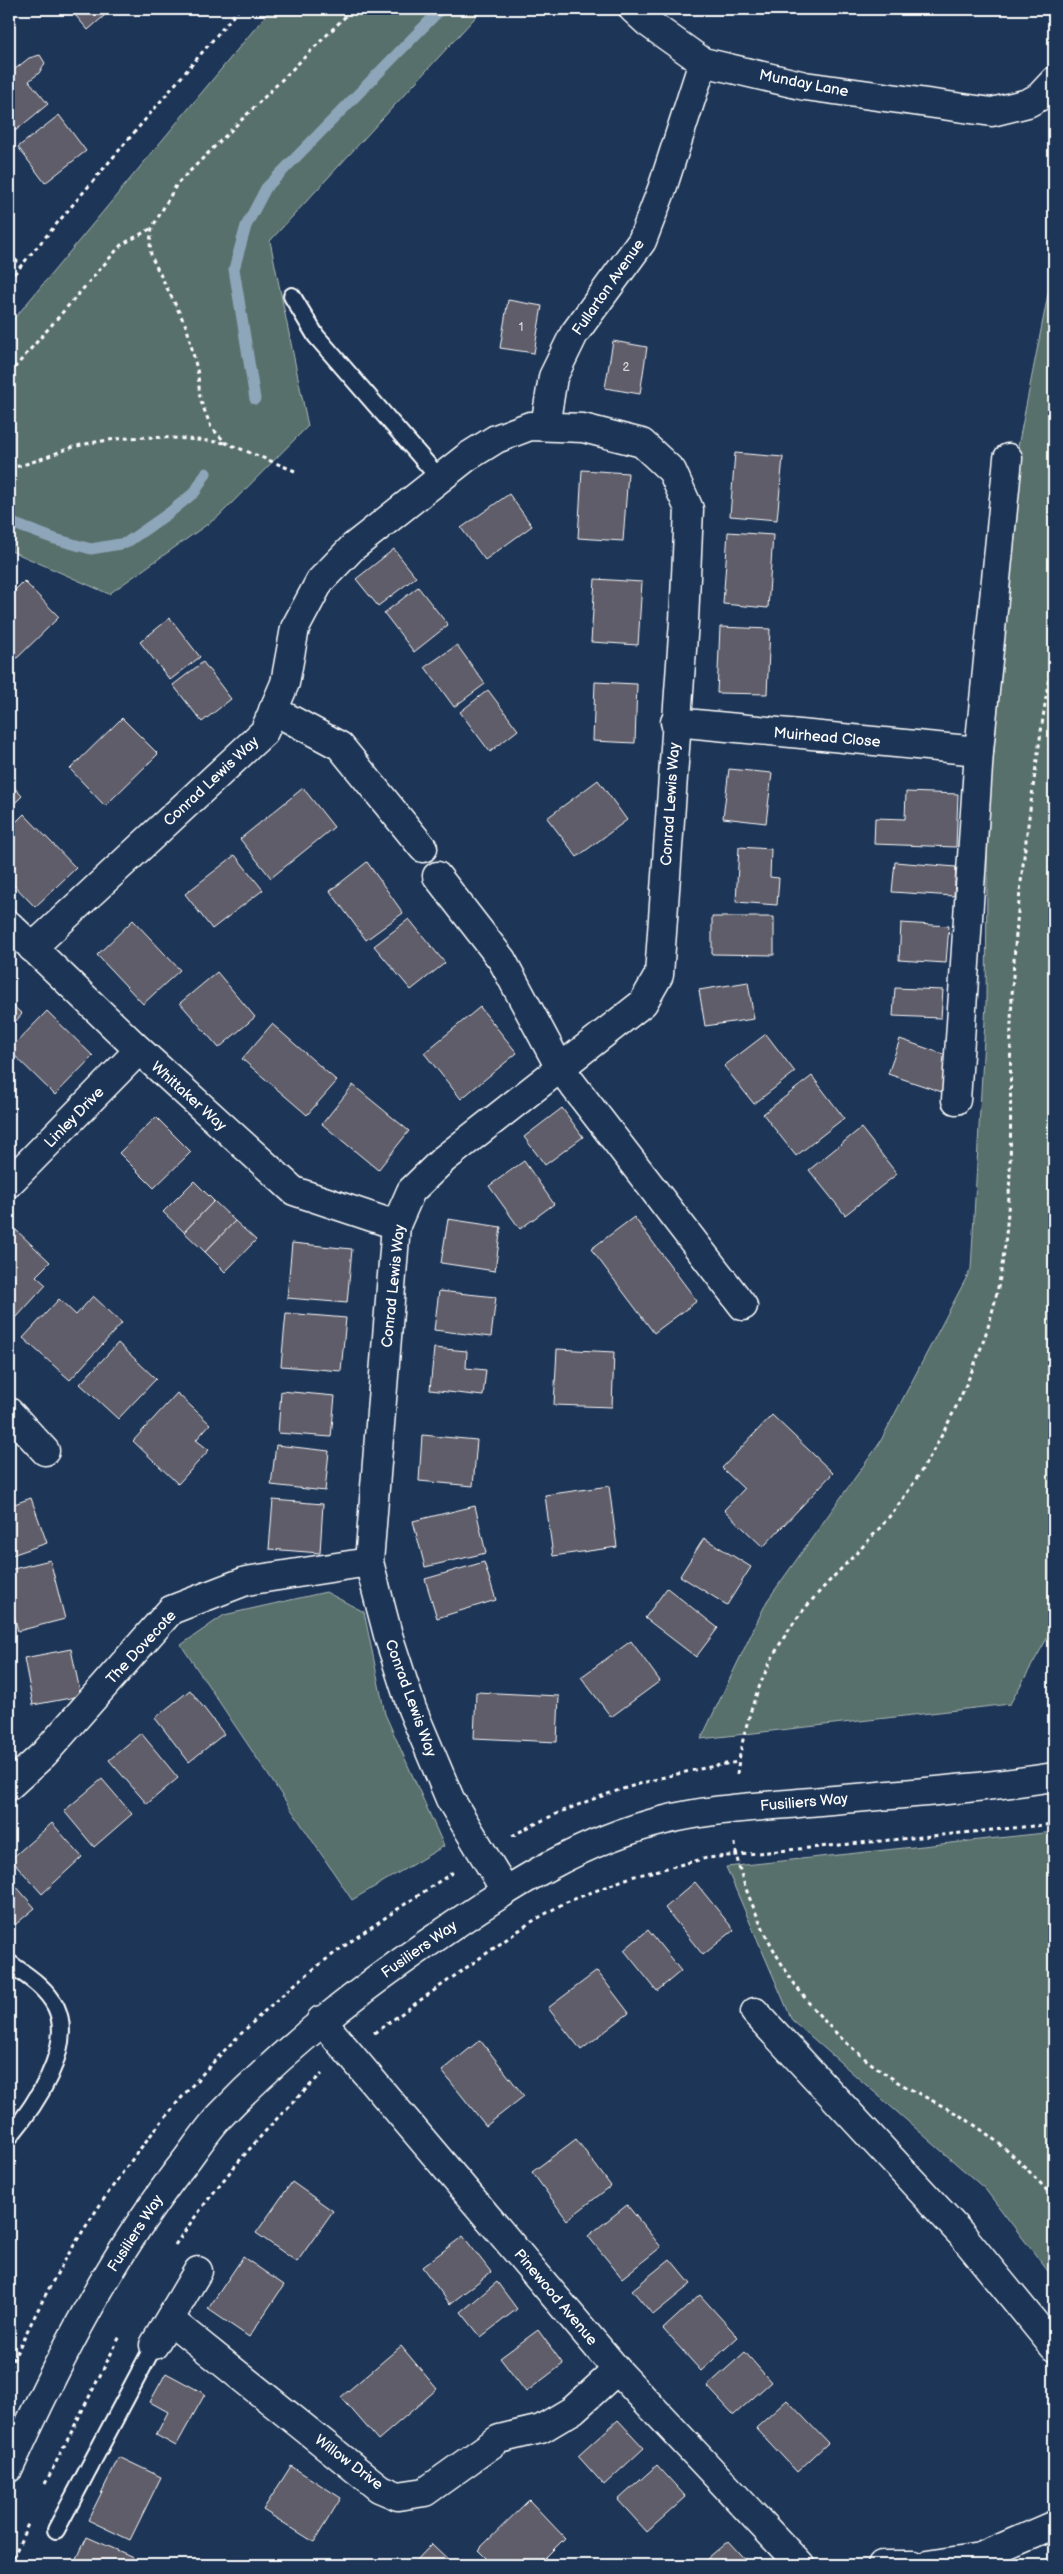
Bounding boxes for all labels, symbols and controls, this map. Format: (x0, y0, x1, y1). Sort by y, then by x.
street label: Munday Lane (758, 66, 850, 101)
street label: Fullarton Avenue (568, 235, 649, 339)
house number: 1 (519, 320, 523, 335)
house number: 2 (622, 360, 630, 375)
street label: Muirhead Close (773, 723, 881, 752)
street label: Conrad Lewis Way (160, 732, 263, 830)
street label: Conrad Lewis Way (657, 742, 684, 866)
street label: Whittaker Way (147, 1057, 231, 1135)
street label: Linley Drive (41, 1083, 108, 1152)
street label: Conrad Lewis Way (378, 1223, 409, 1348)
street label: The Dovecote (102, 1606, 181, 1688)
street label: Conrad Lewis Way (380, 1637, 441, 1760)
street label: Fusiliers Way (759, 1789, 849, 1816)
street label: Fusiliers Way (378, 1916, 461, 1982)
street label: Fusiliers Way (103, 2191, 168, 2275)
street label: Pinewood Avenue (510, 2245, 602, 2350)
street label: Willow Drive (311, 2430, 387, 2494)

